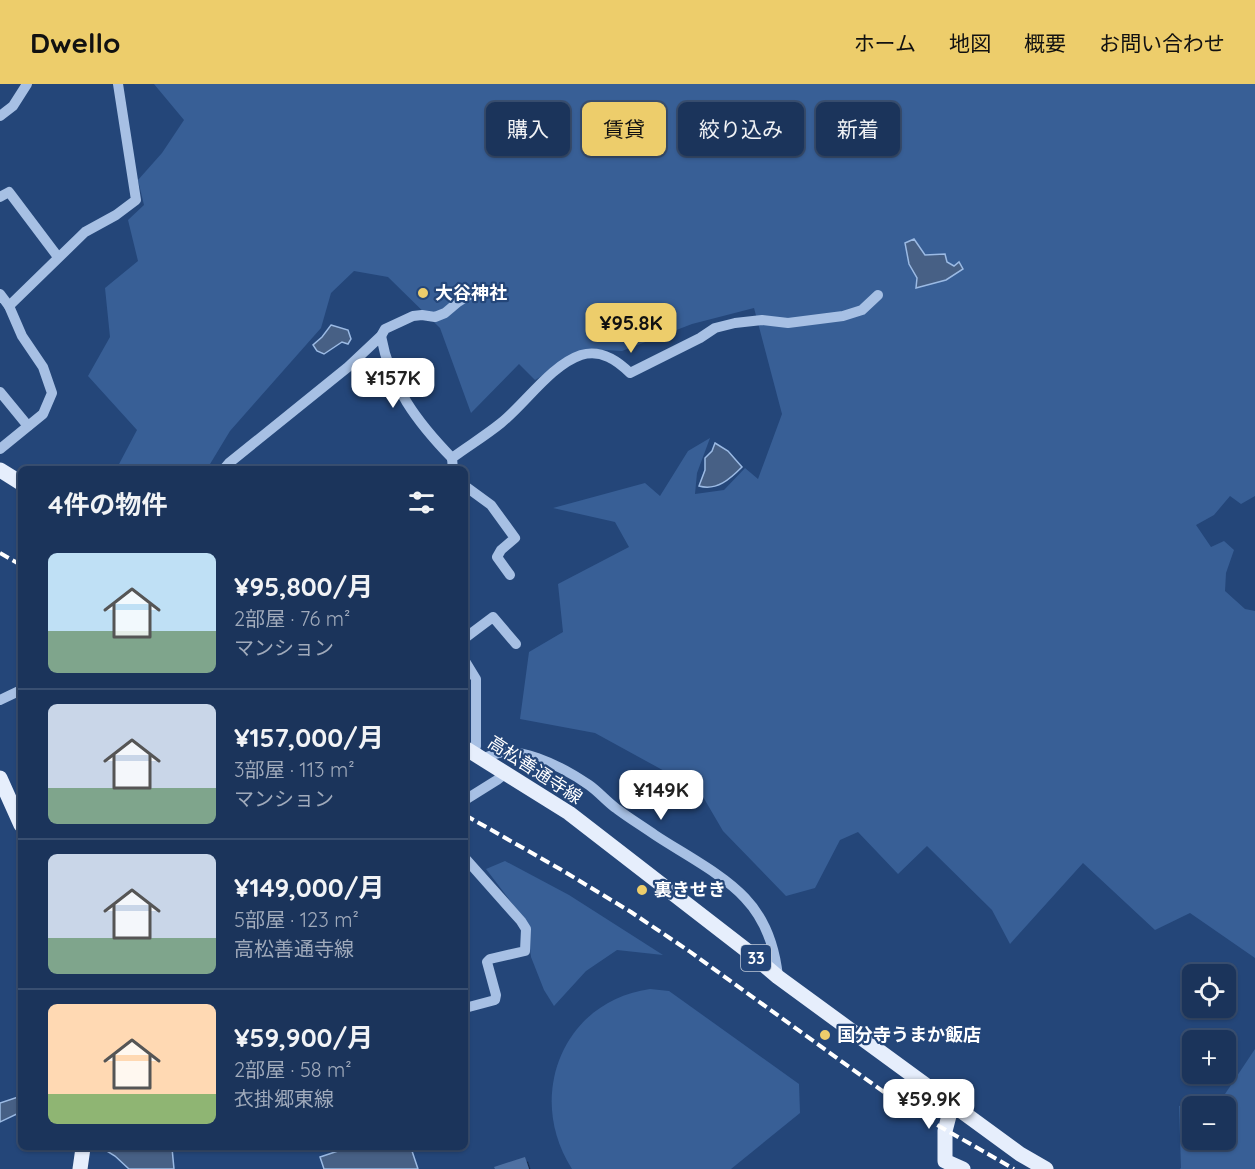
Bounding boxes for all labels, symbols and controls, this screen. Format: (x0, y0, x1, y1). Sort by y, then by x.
text: Dwello (30, 25, 120, 60)
text: ホーム (854, 30, 916, 56)
text: 地図 (949, 30, 991, 56)
text: 概要 (1024, 30, 1066, 56)
text: お問い合わせ (1099, 30, 1225, 56)
chip: 購入 (486, 102, 570, 156)
chip: 賃貸 (582, 102, 666, 156)
chip: 絞り込み (678, 102, 804, 156)
chip: 新着 (816, 102, 900, 156)
place label: 大谷神社 (435, 281, 507, 304)
marker: 大谷神社 (416, 286, 430, 300)
pin: ¥95.8K (582, 303, 680, 354)
text: ¥95.8K (599, 310, 663, 335)
pin: ¥157K (351, 358, 435, 409)
text: ¥157K (365, 365, 421, 390)
icon: filters (405, 486, 438, 519)
text: 4件の物件 (48, 488, 167, 521)
text: ¥95,800/月 (234, 570, 373, 603)
icon: home (96, 577, 168, 649)
text: 2部屋 · 76 m² (234, 606, 350, 631)
text: マンション (234, 635, 334, 660)
text: ¥157,000/月 (234, 721, 384, 754)
icon: home (96, 728, 168, 800)
street label: 高松善通寺線 (484, 731, 587, 809)
text: 3部屋 · 113 m² (234, 757, 355, 782)
pin: ¥149K (619, 770, 703, 821)
text: ¥149K (633, 777, 689, 802)
text: マンション (234, 786, 334, 811)
text: ¥149,000/月 (234, 871, 384, 904)
icon: home (96, 878, 168, 950)
place label: 裏きせき (654, 878, 726, 901)
marker: 裏きせき (635, 883, 649, 897)
text: 5部屋 · 123 m² (234, 907, 359, 932)
text: 高松善通寺線 (234, 936, 354, 961)
road number: 33 (741, 945, 771, 971)
map controls (1182, 964, 1236, 1150)
button: locate (1182, 964, 1236, 1018)
text: ¥59,900/月 (234, 1021, 373, 1054)
place label: 国分寺うまか飯店 (837, 1023, 981, 1046)
icon: home (96, 1028, 168, 1100)
marker: 国分寺うまか飯店 (818, 1028, 832, 1042)
button: + (1182, 1030, 1236, 1084)
text: 2部屋 · 58 m² (234, 1057, 352, 1082)
pin: ¥59.9K (880, 1079, 978, 1130)
text: 衣掛郷東線 (234, 1086, 334, 1111)
text: ¥59.9K (897, 1086, 961, 1111)
button: − (1182, 1096, 1236, 1150)

